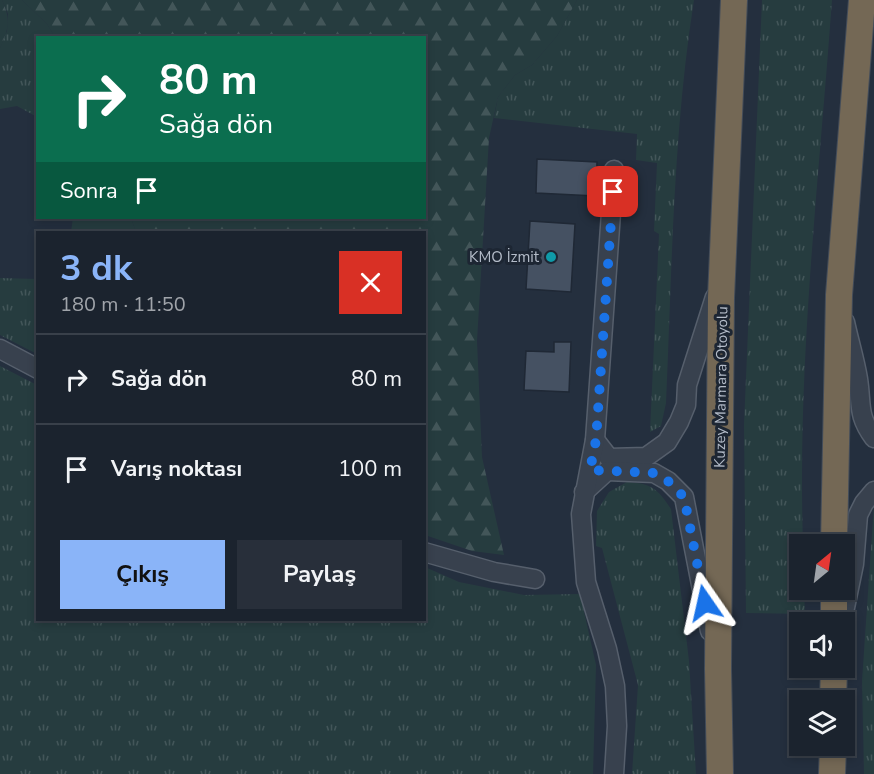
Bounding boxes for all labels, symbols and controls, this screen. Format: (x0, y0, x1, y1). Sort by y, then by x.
text: 80 m (159, 52, 258, 109)
icon: right (60, 60, 138, 138)
text: Sağa dön (159, 106, 273, 143)
pin (587, 166, 638, 217)
icon: arrive (130, 174, 163, 207)
icon: arrive (596, 175, 629, 208)
text: Sonra (60, 176, 118, 206)
text: 3 dk (60, 244, 132, 293)
place label: KMO İzmit (469, 247, 540, 267)
marker: KMO İzmit (544, 250, 558, 264)
button: close (339, 251, 402, 314)
text: 180 m · 11:50 (60, 291, 186, 318)
street label: Kuzey Marmara Otoyolu (710, 306, 732, 468)
icon: right (60, 363, 93, 396)
text: Sağa dön (111, 364, 207, 394)
text: 80 m (351, 364, 402, 394)
icon: arrive (60, 453, 93, 486)
text: Varış noktası (111, 454, 242, 484)
text: 100 m (338, 454, 402, 484)
north arrow (789, 534, 855, 600)
map controls (789, 534, 855, 756)
button: Çıkış (60, 540, 225, 609)
button: Paylaş (237, 540, 402, 609)
position arrow (673, 571, 737, 635)
button: sound (789, 612, 855, 678)
button: layers (789, 690, 855, 756)

